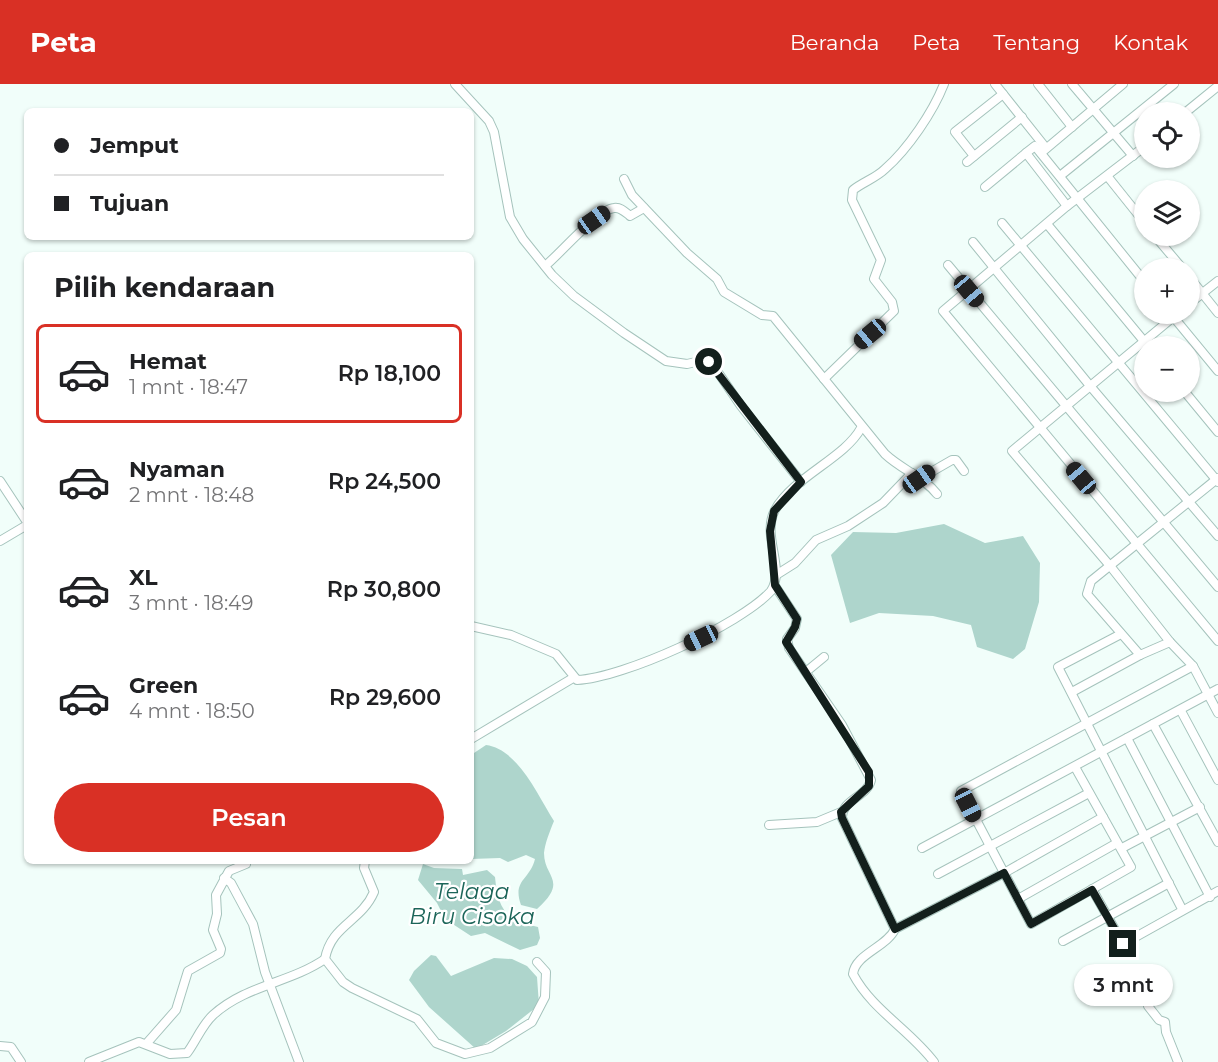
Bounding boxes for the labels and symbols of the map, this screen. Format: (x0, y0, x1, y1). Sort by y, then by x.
car (574, 202, 614, 238)
car (951, 271, 987, 311)
car (850, 316, 890, 352)
route start (695, 348, 722, 375)
car (1063, 458, 1099, 498)
car (899, 461, 939, 497)
car (681, 622, 721, 654)
car (952, 785, 984, 825)
water label: Telaga Biru Cisoka (409, 878, 535, 930)
route end (1109, 930, 1136, 957)
callout: 3 mnt (1074, 965, 1172, 1007)

